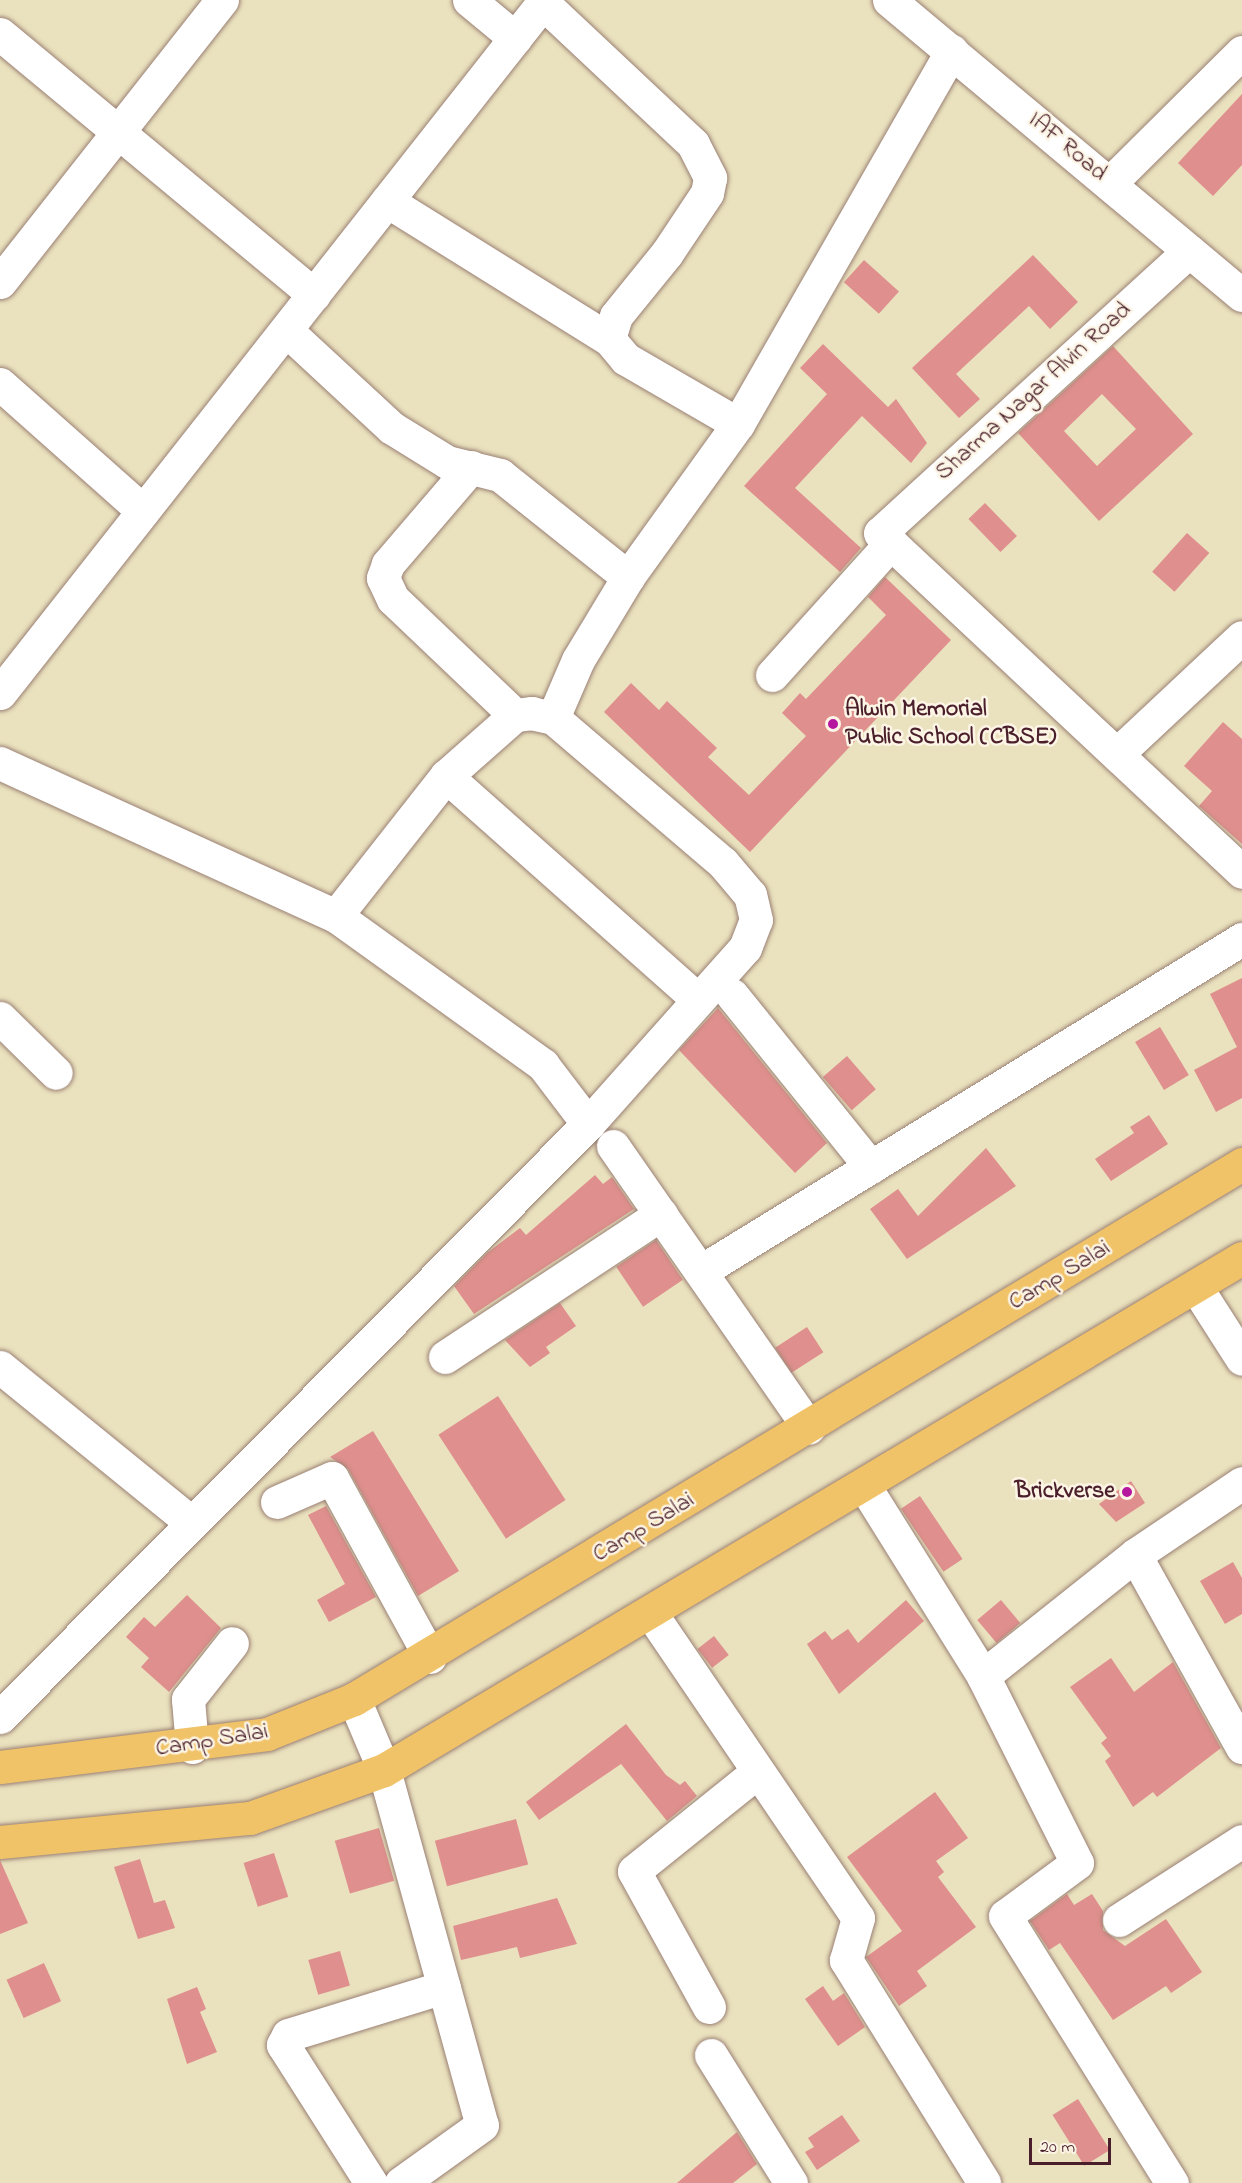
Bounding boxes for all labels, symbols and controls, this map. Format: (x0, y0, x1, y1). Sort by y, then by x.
street label: IAF Road (1022, 106, 1112, 188)
street label: Sharma Nagar Alvin Road (930, 296, 1138, 488)
place label: Alwin Memorial Public School (CBSE) (845, 696, 1056, 752)
marker: Alwin Memorial Public School (CBSE) (826, 717, 840, 731)
street label: Camp Salai (1004, 1234, 1116, 1318)
place label: Brickverse (1015, 1478, 1115, 1506)
marker: Brickverse (1120, 1485, 1134, 1499)
street label: Camp Salai (588, 1486, 700, 1570)
street label: Camp Salai (154, 1718, 270, 1764)
scale bar (1032, 2126, 1114, 2164)
text: 20 m (1040, 2135, 1075, 2161)

